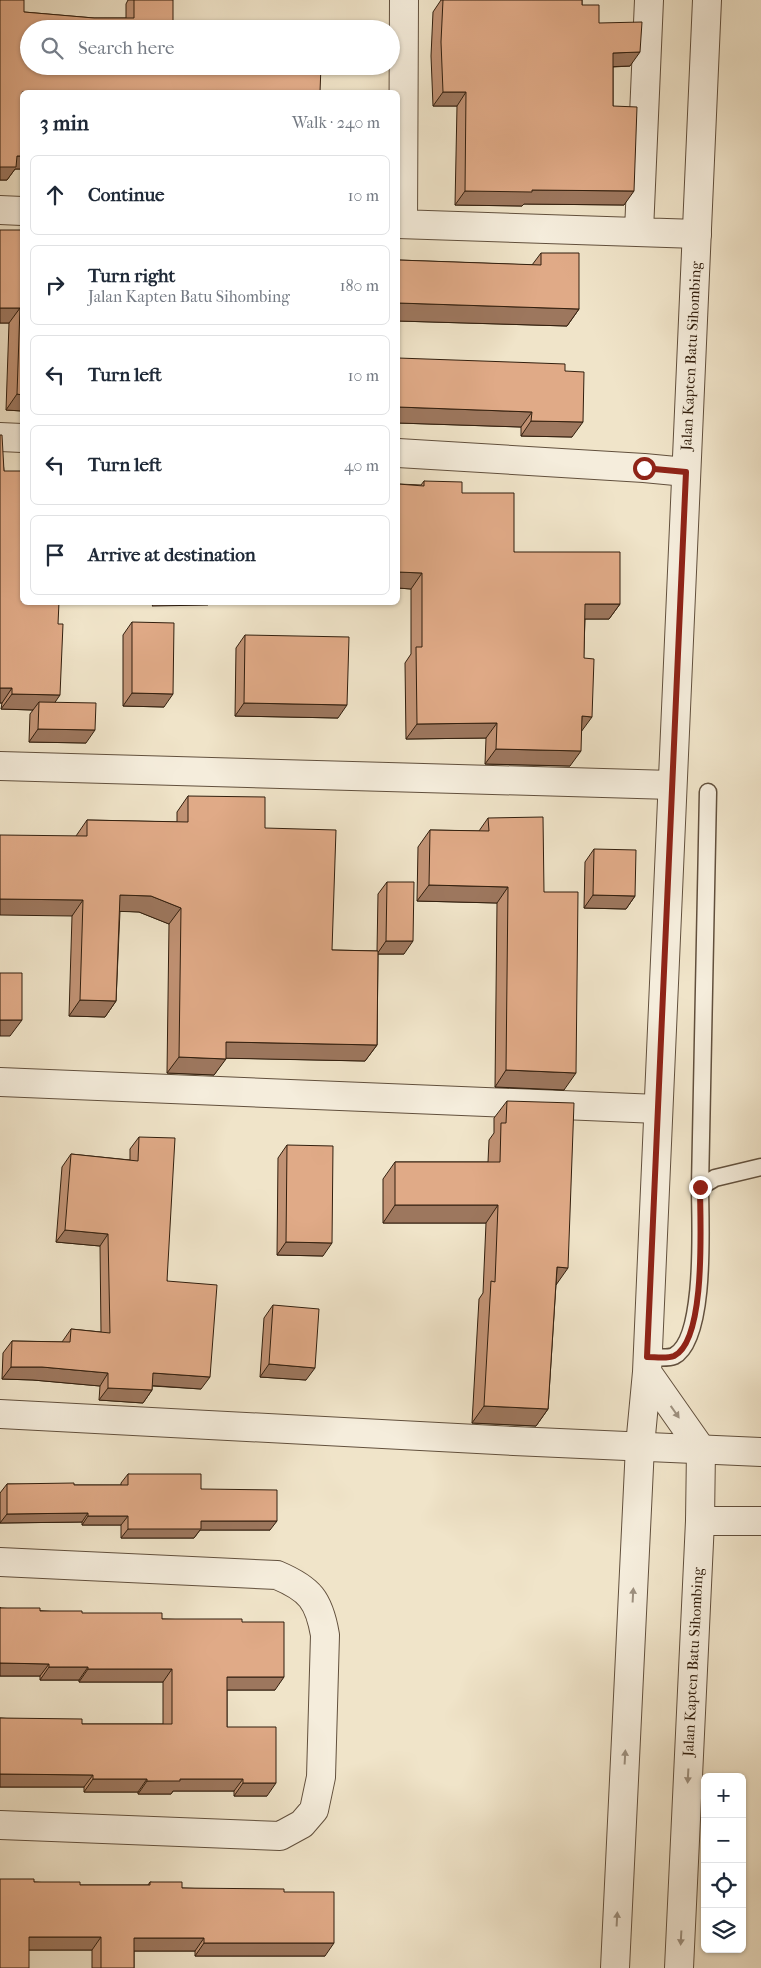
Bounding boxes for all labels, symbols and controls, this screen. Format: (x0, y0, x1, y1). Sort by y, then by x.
search box (20, 20, 400, 75)
icon: search (38, 34, 66, 62)
text: Search here (78, 37, 174, 59)
text: 3 min (40, 111, 89, 135)
text: Walk · 240 m (292, 113, 380, 132)
icon: ahead (41, 181, 69, 209)
text: Continue (88, 184, 164, 206)
text: 10 m (348, 186, 379, 205)
street label: Jalan Kapten Batu Sihombing (677, 260, 705, 452)
text: Turn right (88, 265, 175, 287)
icon: right (41, 271, 69, 299)
text: 180 m (340, 276, 379, 295)
text: Jalan Kapten Batu Sihombing (88, 287, 290, 306)
icon: left (41, 361, 69, 389)
text: Turn left (88, 364, 162, 386)
text: 10 m (348, 366, 379, 385)
icon: left (41, 451, 69, 479)
text: Turn left (88, 454, 162, 476)
text: 40 m (344, 456, 379, 475)
route start (633, 457, 656, 480)
icon: arrive (41, 541, 69, 569)
text: Arrive at destination (88, 544, 256, 566)
route end (689, 1176, 712, 1199)
one-way arrow (670, 1405, 680, 1419)
street label: Jalan Kapten Batu Sihombing (679, 1566, 707, 1758)
one-way arrow (629, 1586, 637, 1602)
one-way arrow (621, 1749, 629, 1765)
one-way arrow (684, 1768, 692, 1784)
map controls (701, 1773, 746, 1953)
button: + (701, 1773, 746, 1818)
button: − (701, 1818, 746, 1863)
button: locate (701, 1863, 746, 1908)
button: layers (701, 1908, 746, 1953)
one-way arrow (613, 1911, 621, 1927)
one-way arrow (676, 1931, 684, 1947)

